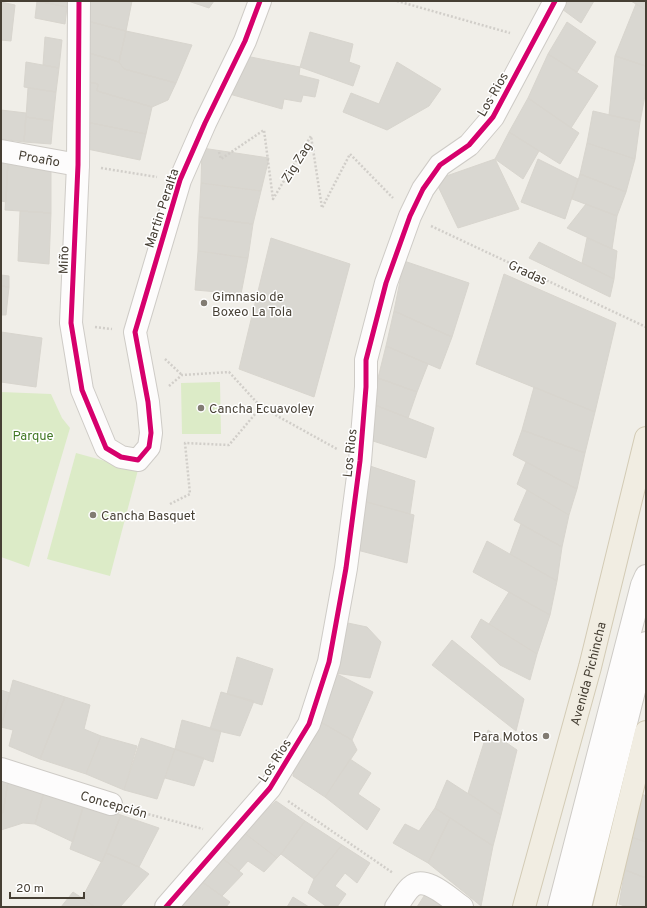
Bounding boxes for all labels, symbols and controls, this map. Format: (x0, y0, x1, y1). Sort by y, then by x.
street label: Los Rios (475, 70, 513, 120)
street label: Zig Zag (279, 140, 316, 186)
street label: Proaño (17, 148, 61, 172)
street label: Martin Peralta (143, 167, 183, 250)
street label: Miño (57, 246, 73, 275)
street label: Gradas (505, 258, 549, 290)
place label: Gimnasio de Boxeo La Tola (212, 290, 292, 321)
marker: Gimnasio de Boxeo La Tola (199, 298, 209, 308)
place label: Cancha Ecuavoley (209, 402, 315, 418)
marker: Cancha Ecuavoley (196, 403, 206, 413)
street label: Los Rios (340, 428, 361, 478)
park label: Parque (12, 429, 54, 445)
place label: Cancha Basquet (101, 509, 196, 525)
marker: Cancha Basquet (88, 510, 98, 520)
street label: Avenida Pichincha (568, 620, 611, 728)
place label: Para Motos (473, 730, 538, 746)
marker: Para Motos (541, 731, 551, 741)
street label: Los Rios (256, 736, 296, 786)
street label: Concepción (78, 789, 149, 823)
scale bar (10, 874, 84, 900)
text: 20 m (16, 881, 44, 897)

